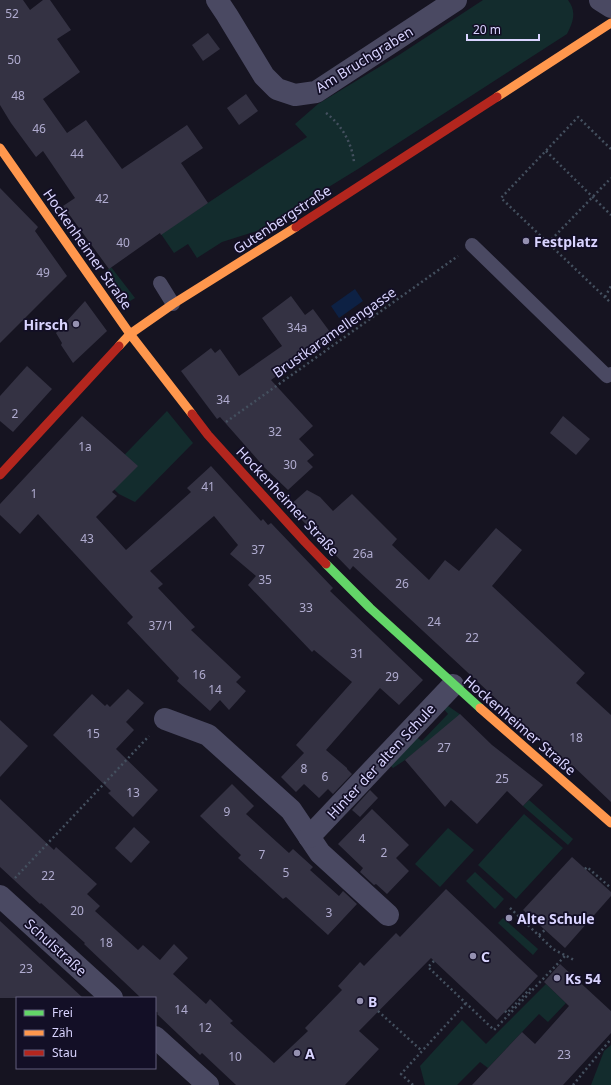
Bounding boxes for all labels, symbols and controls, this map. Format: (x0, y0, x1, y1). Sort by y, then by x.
house number: 52 (5, 5, 19, 22)
scale bar (467, 16, 539, 42)
street label: Am Bruchgraben (312, 21, 416, 97)
text: 20 m (473, 21, 501, 38)
house number: 50 (7, 51, 21, 68)
house number: 48 (11, 87, 25, 104)
house number: 46 (32, 120, 46, 137)
house number: 44 (70, 145, 84, 162)
street label: Gutenbergstraße (229, 180, 335, 258)
street label: Hockenheimer Straße (39, 185, 137, 313)
house number: 42 (95, 190, 109, 207)
place label: Festplatz (534, 232, 598, 251)
house number: 40 (116, 234, 130, 251)
marker: Festplatz (521, 236, 531, 246)
house number: 49 (36, 264, 50, 281)
street label: Brustkaramellengasse (269, 282, 400, 382)
place label: Hirsch (23, 315, 68, 334)
marker: Hirsch (71, 319, 81, 329)
house number: 34a (287, 319, 307, 336)
house number: 34 (216, 391, 230, 408)
house number: 2 (12, 405, 19, 422)
house number: 32 (268, 423, 282, 440)
house number: 1a (78, 438, 92, 455)
street label: Hockenheimer Straße (232, 442, 344, 560)
house number: 30 (283, 456, 297, 473)
house number: 41 (201, 478, 215, 495)
house number: 1 (31, 485, 37, 502)
house number: 43 (80, 530, 94, 547)
house number: 37 (251, 541, 265, 558)
house number: 26a (353, 545, 373, 562)
house number: 35 (258, 571, 272, 588)
house number: 26 (395, 575, 409, 592)
house number: 33 (299, 599, 313, 616)
house number: 24 (427, 613, 441, 630)
house number: 37/1 (148, 617, 174, 634)
house number: 22 (465, 629, 479, 646)
house number: 31 (350, 645, 364, 662)
house number: 16 (192, 666, 206, 683)
house number: 29 (385, 668, 399, 685)
street label: Hockenheimer Straße (460, 671, 580, 779)
house number: 14 (208, 681, 222, 698)
street label: Hinter der alten Schule (323, 699, 439, 823)
house number: 15 (86, 725, 100, 742)
house number: 18 (569, 729, 583, 746)
house number: 27 (437, 739, 451, 756)
house number: 8 (301, 760, 308, 777)
house number: 6 (322, 768, 329, 785)
house number: 25 (495, 770, 509, 787)
house number: 13 (126, 784, 140, 801)
house number: 9 (224, 803, 231, 820)
house number: 4 (359, 830, 366, 847)
house number: 2 (381, 844, 388, 861)
house number: 7 (259, 846, 266, 863)
house number: 5 (283, 864, 290, 881)
house number: 22 (41, 867, 55, 884)
house number: 20 (70, 902, 84, 919)
house number: 3 (326, 904, 333, 921)
place label: Alte Schule (517, 909, 595, 928)
marker: Alte Schule (504, 913, 514, 923)
street label: Schulstraße (21, 914, 91, 980)
house number: 18 (99, 934, 113, 951)
place label: C (481, 947, 490, 966)
marker: C (468, 951, 478, 961)
house number: 23 (19, 960, 33, 977)
place label: Ks 54 (565, 969, 601, 988)
marker: Ks 54 (552, 973, 562, 983)
place label: B (368, 992, 377, 1011)
marker: B (355, 996, 365, 1006)
legend (16, 997, 156, 1069)
house number: 14 (174, 1001, 188, 1018)
text: Frei (52, 1004, 73, 1021)
house number: 12 (198, 1019, 212, 1036)
text: Zäh (52, 1024, 73, 1041)
text: Stau (52, 1044, 77, 1061)
place label: A (305, 1044, 315, 1063)
house number: 23 (557, 1046, 571, 1063)
house number: 10 (228, 1048, 242, 1065)
marker: A (292, 1048, 302, 1058)

